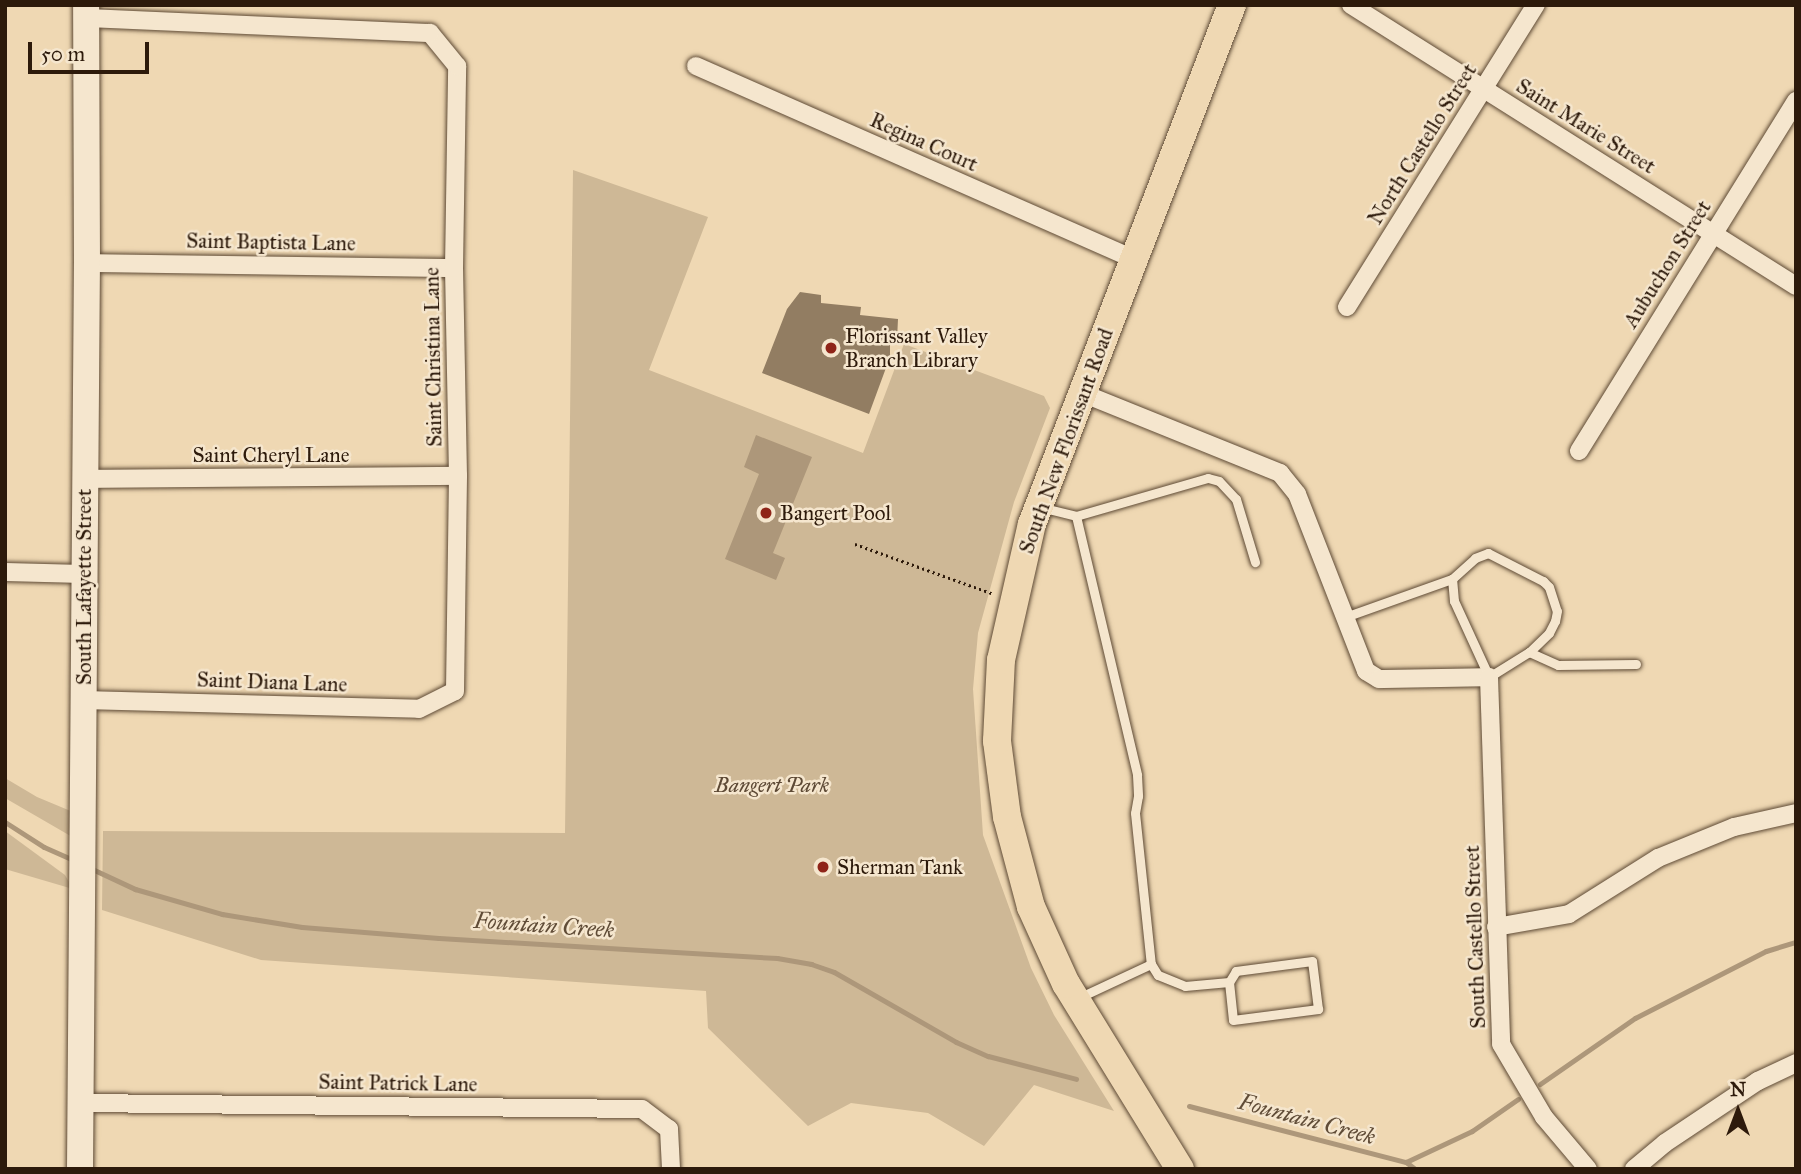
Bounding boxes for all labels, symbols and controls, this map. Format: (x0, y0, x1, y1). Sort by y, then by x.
scale bar (32, 28, 152, 72)
text: 50 m (41, 41, 85, 67)
street label: North Castello Street (1362, 59, 1482, 229)
street label: Saint Marie Street (1512, 73, 1660, 179)
street label: Regina Court (866, 107, 982, 177)
street label: Aubuchon Street (1618, 196, 1716, 332)
street label: Saint Baptista Lane (186, 228, 356, 256)
street label: Saint Christina Lane (419, 267, 447, 447)
place label: Florissant Valley Branch Library (845, 323, 988, 373)
street label: South New Florissant Road (1013, 325, 1119, 557)
marker: Florissant Valley Branch Library (823, 340, 839, 356)
street label: Saint Cheryl Lane (193, 442, 349, 468)
street label: South Lafayette Street (71, 489, 97, 685)
place label: Bangert Pool (780, 500, 891, 526)
marker: Bangert Pool (758, 505, 774, 521)
street label: Saint Diana Lane (196, 667, 348, 697)
park label: Bangert Park (715, 772, 829, 798)
street label: South Castello Street (1459, 845, 1491, 1029)
place label: Sherman Tank (837, 854, 963, 880)
marker: Sherman Tank (815, 859, 831, 875)
water label: Fountain Creek (473, 906, 615, 944)
street label: Saint Patrick Lane (318, 1069, 478, 1097)
north arrow (1703, 1076, 1773, 1146)
text: N (1730, 1078, 1746, 1101)
water label: Fountain Creek (1235, 1087, 1379, 1151)

